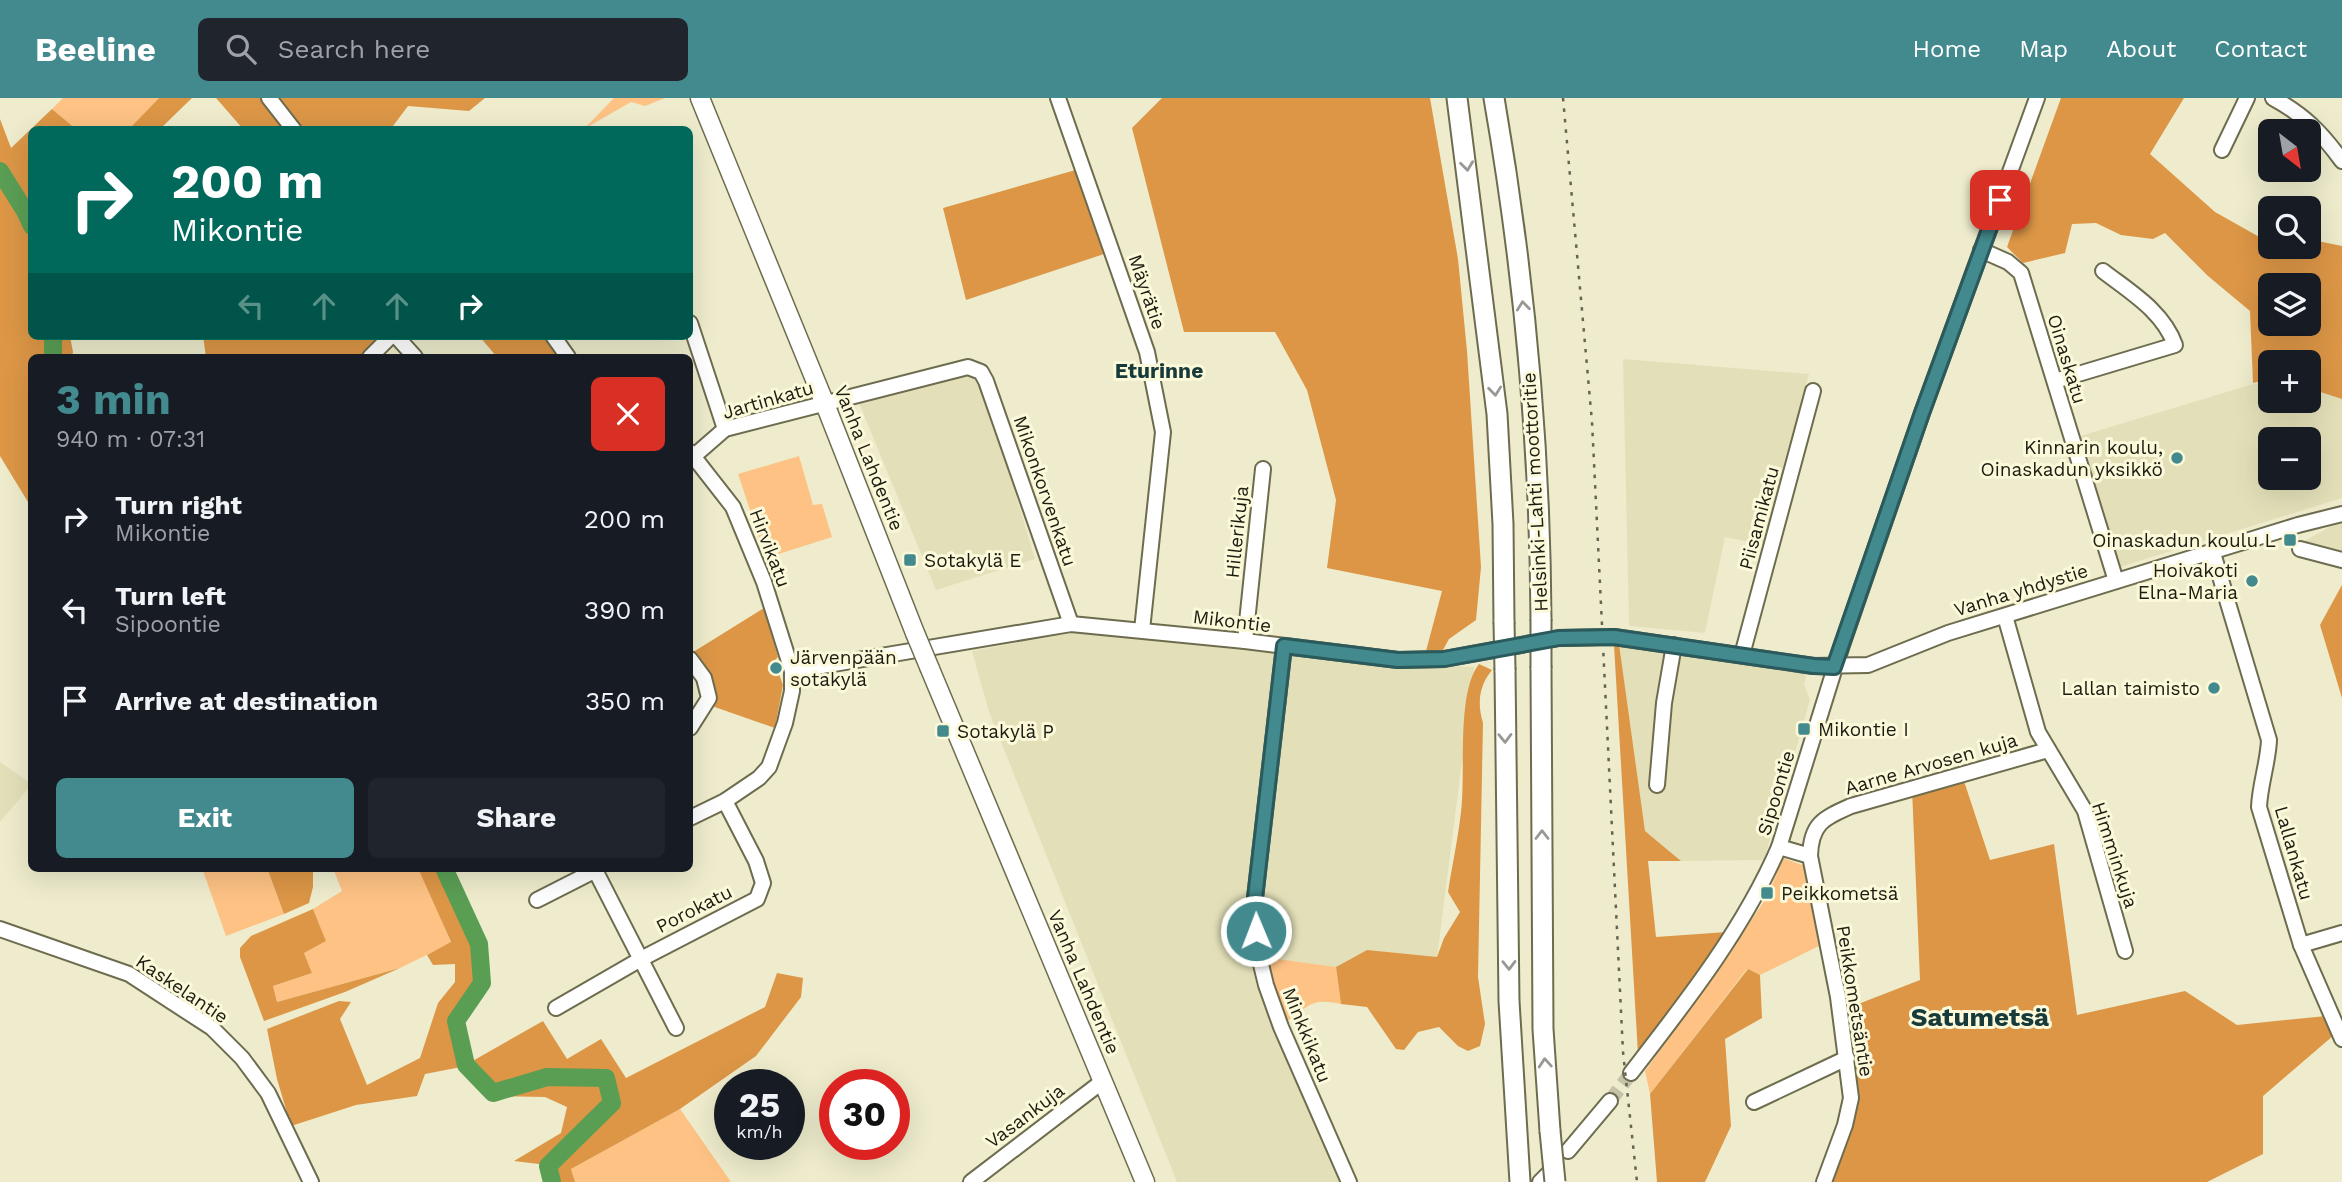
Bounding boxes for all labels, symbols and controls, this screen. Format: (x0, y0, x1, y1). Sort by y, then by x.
search box (198, 18, 688, 81)
text: Beeline (35, 30, 156, 69)
icon: search (222, 30, 260, 68)
text: Search here (278, 34, 430, 64)
text: Home (1913, 35, 1981, 63)
text: Map (2019, 35, 2068, 63)
text: About (2106, 35, 2176, 63)
text: Contact (2214, 35, 2307, 63)
north arrow (2258, 119, 2320, 182)
map controls (2258, 119, 2321, 490)
text: 200 m (171, 152, 323, 210)
icon: right (56, 154, 147, 245)
one-way arrow (1460, 160, 1475, 171)
pin (1970, 170, 2030, 230)
icon: arrive (1981, 181, 2019, 219)
button: search (2258, 196, 2321, 259)
text: Mikontie (171, 211, 304, 249)
street label: Mäyrätie (1123, 251, 1171, 333)
button: layers (2258, 273, 2321, 336)
icon: left (232, 287, 270, 325)
icon: ahead (305, 287, 343, 325)
icon: ahead (378, 287, 416, 325)
icon: right (451, 287, 489, 325)
one-way arrow (1516, 301, 1531, 312)
street label: Oinaskatu (2043, 311, 2091, 407)
button: + (2258, 350, 2321, 413)
district label: Eturinne (1115, 358, 1203, 383)
street label: Helsinki-Lahti moottoritie (1517, 372, 1553, 612)
text: 3 min (56, 375, 171, 424)
street label: Jartinkatu (720, 376, 816, 424)
button: close (591, 377, 665, 451)
street label: Vanha Lahdentie (829, 382, 909, 534)
one-way arrow (1487, 386, 1502, 397)
street label: Mikonkorvenkatu (1008, 413, 1082, 569)
text: 940 m · 07:31 (56, 426, 205, 453)
button: − (2258, 427, 2321, 490)
place label: Kinnarin koulu, Oinaskadun yksikkö (1981, 436, 2163, 481)
marker: Kinnarin koulu, Oinaskadun yksikkö (2169, 450, 2185, 466)
street label: Piisamikatu (1734, 464, 1784, 572)
street label: Hillerikuja (1221, 484, 1253, 579)
text: Turn right (115, 490, 242, 520)
icon: right (56, 500, 94, 538)
text: 200 m (584, 504, 665, 534)
street label: Hirvikatu (745, 505, 795, 591)
text: Mikontie (115, 520, 210, 547)
place label: Oinaskadun koulu L (2092, 529, 2276, 552)
marker: Oinaskadun koulu L (2282, 532, 2298, 548)
place label: Sotakylä E (924, 549, 1021, 572)
marker: Sotakylä E (902, 552, 918, 568)
street label: Vanha yhdystie (1951, 559, 2091, 621)
place label: Hoivakoti Elna-Maria (2138, 559, 2238, 604)
marker: Hoivakoti Elna-Maria (2244, 573, 2260, 589)
text: Turn left (115, 581, 226, 611)
icon: left (56, 591, 94, 629)
text: 390 m (584, 595, 665, 625)
street label: Mikontie (1192, 605, 1272, 637)
text: Sipoontie (115, 611, 221, 638)
place label: Järvenpään sotakylä (790, 646, 897, 691)
marker: Järvenpään sotakylä (768, 660, 784, 676)
place label: Lallan taimisto (2061, 677, 2200, 700)
marker: Lallan taimisto (2206, 680, 2222, 696)
icon: arrive (56, 682, 94, 720)
text: Arrive at destination (115, 686, 378, 716)
text: 350 m (585, 686, 665, 716)
place label: Mikontie I (1818, 718, 1909, 741)
place label: Sotakylä P (957, 720, 1054, 743)
marker: Mikontie I (1796, 721, 1812, 737)
marker: Sotakylä P (935, 723, 951, 739)
street label: Aarne Arvosen kuja (1842, 728, 2020, 800)
one-way arrow (1498, 733, 1513, 744)
street label: Sipoontie (1752, 748, 1800, 838)
button: Exit (56, 778, 354, 858)
button: Share (368, 778, 665, 858)
street label: Himminkuja (2087, 799, 2143, 911)
street label: Lallankatu (2270, 803, 2318, 903)
one-way arrow (1534, 830, 1550, 840)
street label: Porokatu (652, 880, 736, 938)
place label: Peikkometsä (1781, 882, 1899, 905)
marker: Peikkometsä (1759, 885, 1775, 901)
position arrow (1219, 894, 1293, 968)
street label: Vanha Lahdentie (1043, 906, 1125, 1058)
street label: Peikkometsäntie (1832, 924, 1878, 1078)
street label: Kaskelantie (131, 950, 233, 1028)
one-way arrow (1501, 961, 1517, 971)
street label: Minkkikatu (1278, 984, 1336, 1086)
district label: Satumetsä (1911, 1002, 2049, 1032)
one-way arrow (1538, 1057, 1553, 1068)
speed limit sign: 30 (819, 1069, 910, 1160)
street label: Vasankuja (981, 1079, 1069, 1153)
text: 25 (739, 1084, 780, 1126)
text: km/h (736, 1121, 783, 1142)

